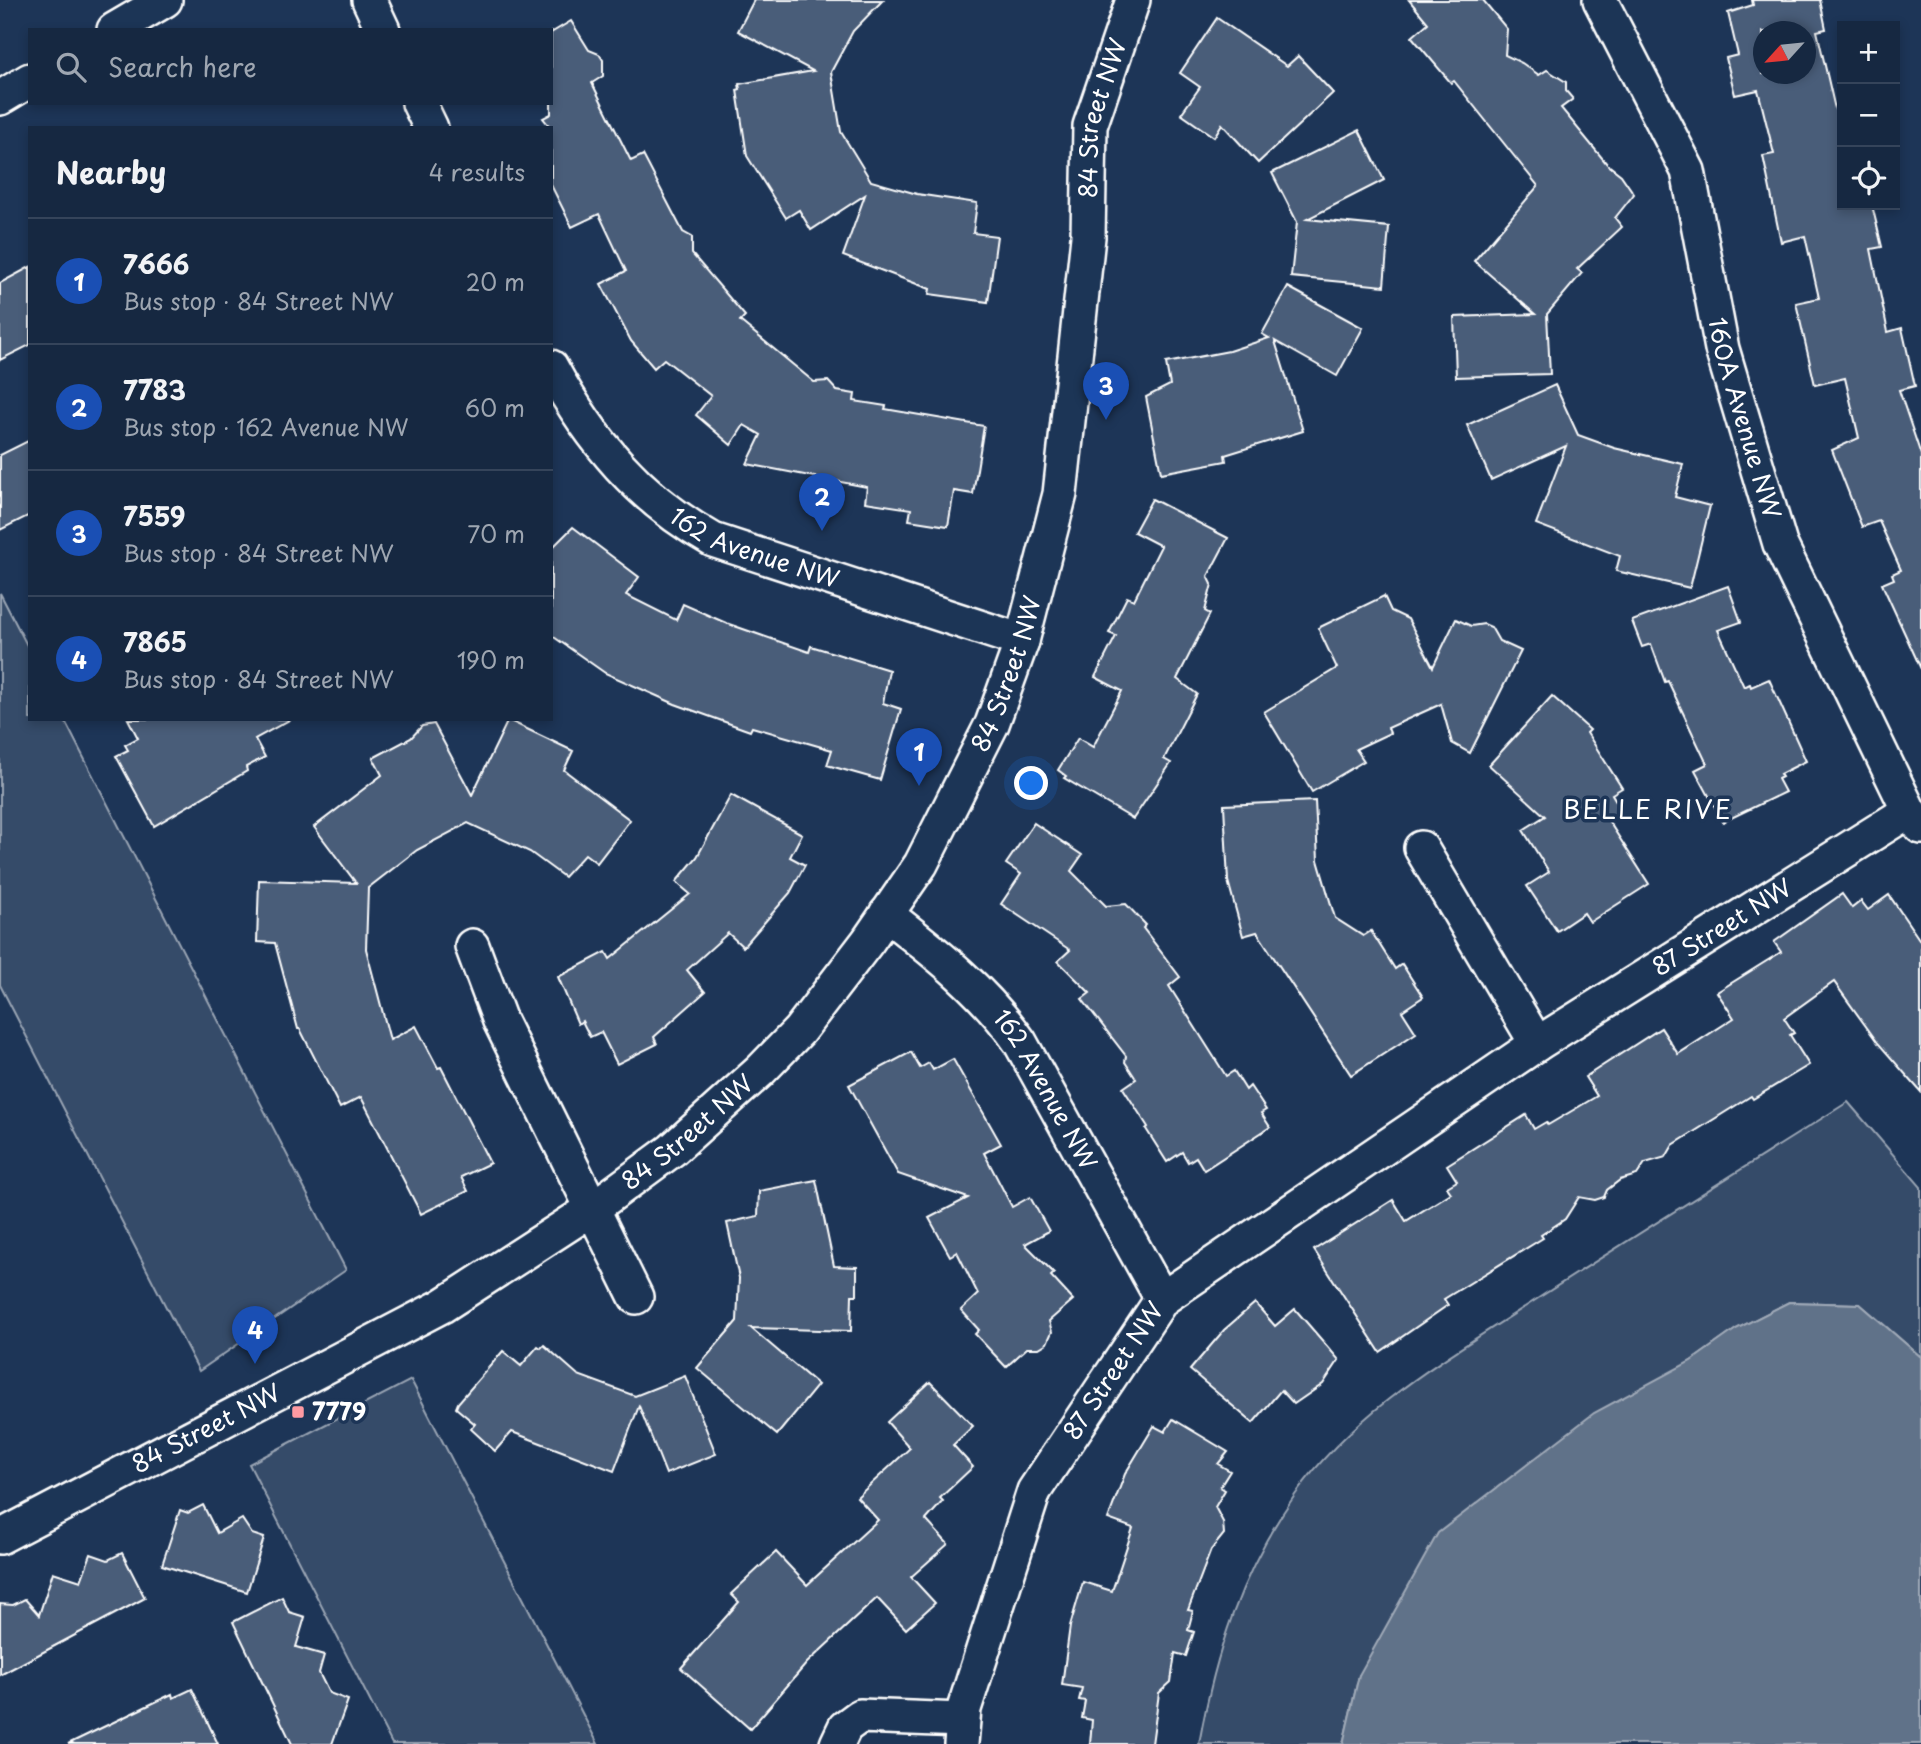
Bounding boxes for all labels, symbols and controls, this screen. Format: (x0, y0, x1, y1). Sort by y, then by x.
north arrow (1753, 21, 1816, 84)
map controls (1837, 21, 1900, 210)
button: + (1837, 21, 1900, 84)
search box (28, 28, 553, 105)
street label: 84 Street NW (1069, 33, 1135, 199)
text: Search here (108, 47, 257, 86)
icon: search (52, 48, 90, 86)
button: − (1837, 84, 1900, 147)
button: locate (1837, 147, 1900, 210)
text: Nearby (56, 149, 166, 194)
text: 4 results (429, 154, 525, 189)
text: 7666 (123, 244, 189, 283)
text: 1 (74, 264, 85, 299)
text: 20 m (466, 264, 525, 299)
text: Bus stop · 84 Street NW (123, 283, 394, 318)
street label: 160A Avenue NW (1700, 314, 1792, 523)
pin: 3 (1083, 362, 1129, 420)
text: 7783 (123, 370, 186, 409)
text: 2 (71, 390, 87, 425)
text: 60 m (465, 390, 525, 425)
text: Bus stop · 162 Avenue NW (123, 409, 408, 444)
pin: 2 (799, 473, 845, 531)
text: 7559 (123, 496, 186, 535)
street label: 162 Avenue NW (665, 498, 847, 594)
text: 3 (71, 516, 87, 551)
text: 70 m (467, 516, 525, 551)
text: Bus stop · 84 Street NW (123, 535, 394, 570)
street label: 84 Street NW (961, 591, 1049, 758)
text: 7865 (123, 622, 187, 661)
text: 4 (71, 642, 87, 677)
text: 190 m (457, 642, 525, 677)
text: Bus stop · 84 Street NW (123, 661, 394, 696)
pin: 1 (896, 728, 942, 786)
your location (1014, 766, 1048, 800)
district label: BELLE RIVE (1563, 789, 1733, 828)
street label: 87 Street NW (1644, 869, 1799, 984)
street label: 162 Avenue NW (986, 1001, 1107, 1176)
street label: 84 Street NW (613, 1065, 761, 1198)
street label: 87 Street NW (1053, 1294, 1172, 1447)
pin: 4 (232, 1306, 278, 1364)
street label: 84 Street NW (125, 1373, 287, 1481)
place label: 7779 (312, 1392, 366, 1428)
marker: 7779 (290, 1404, 306, 1420)

